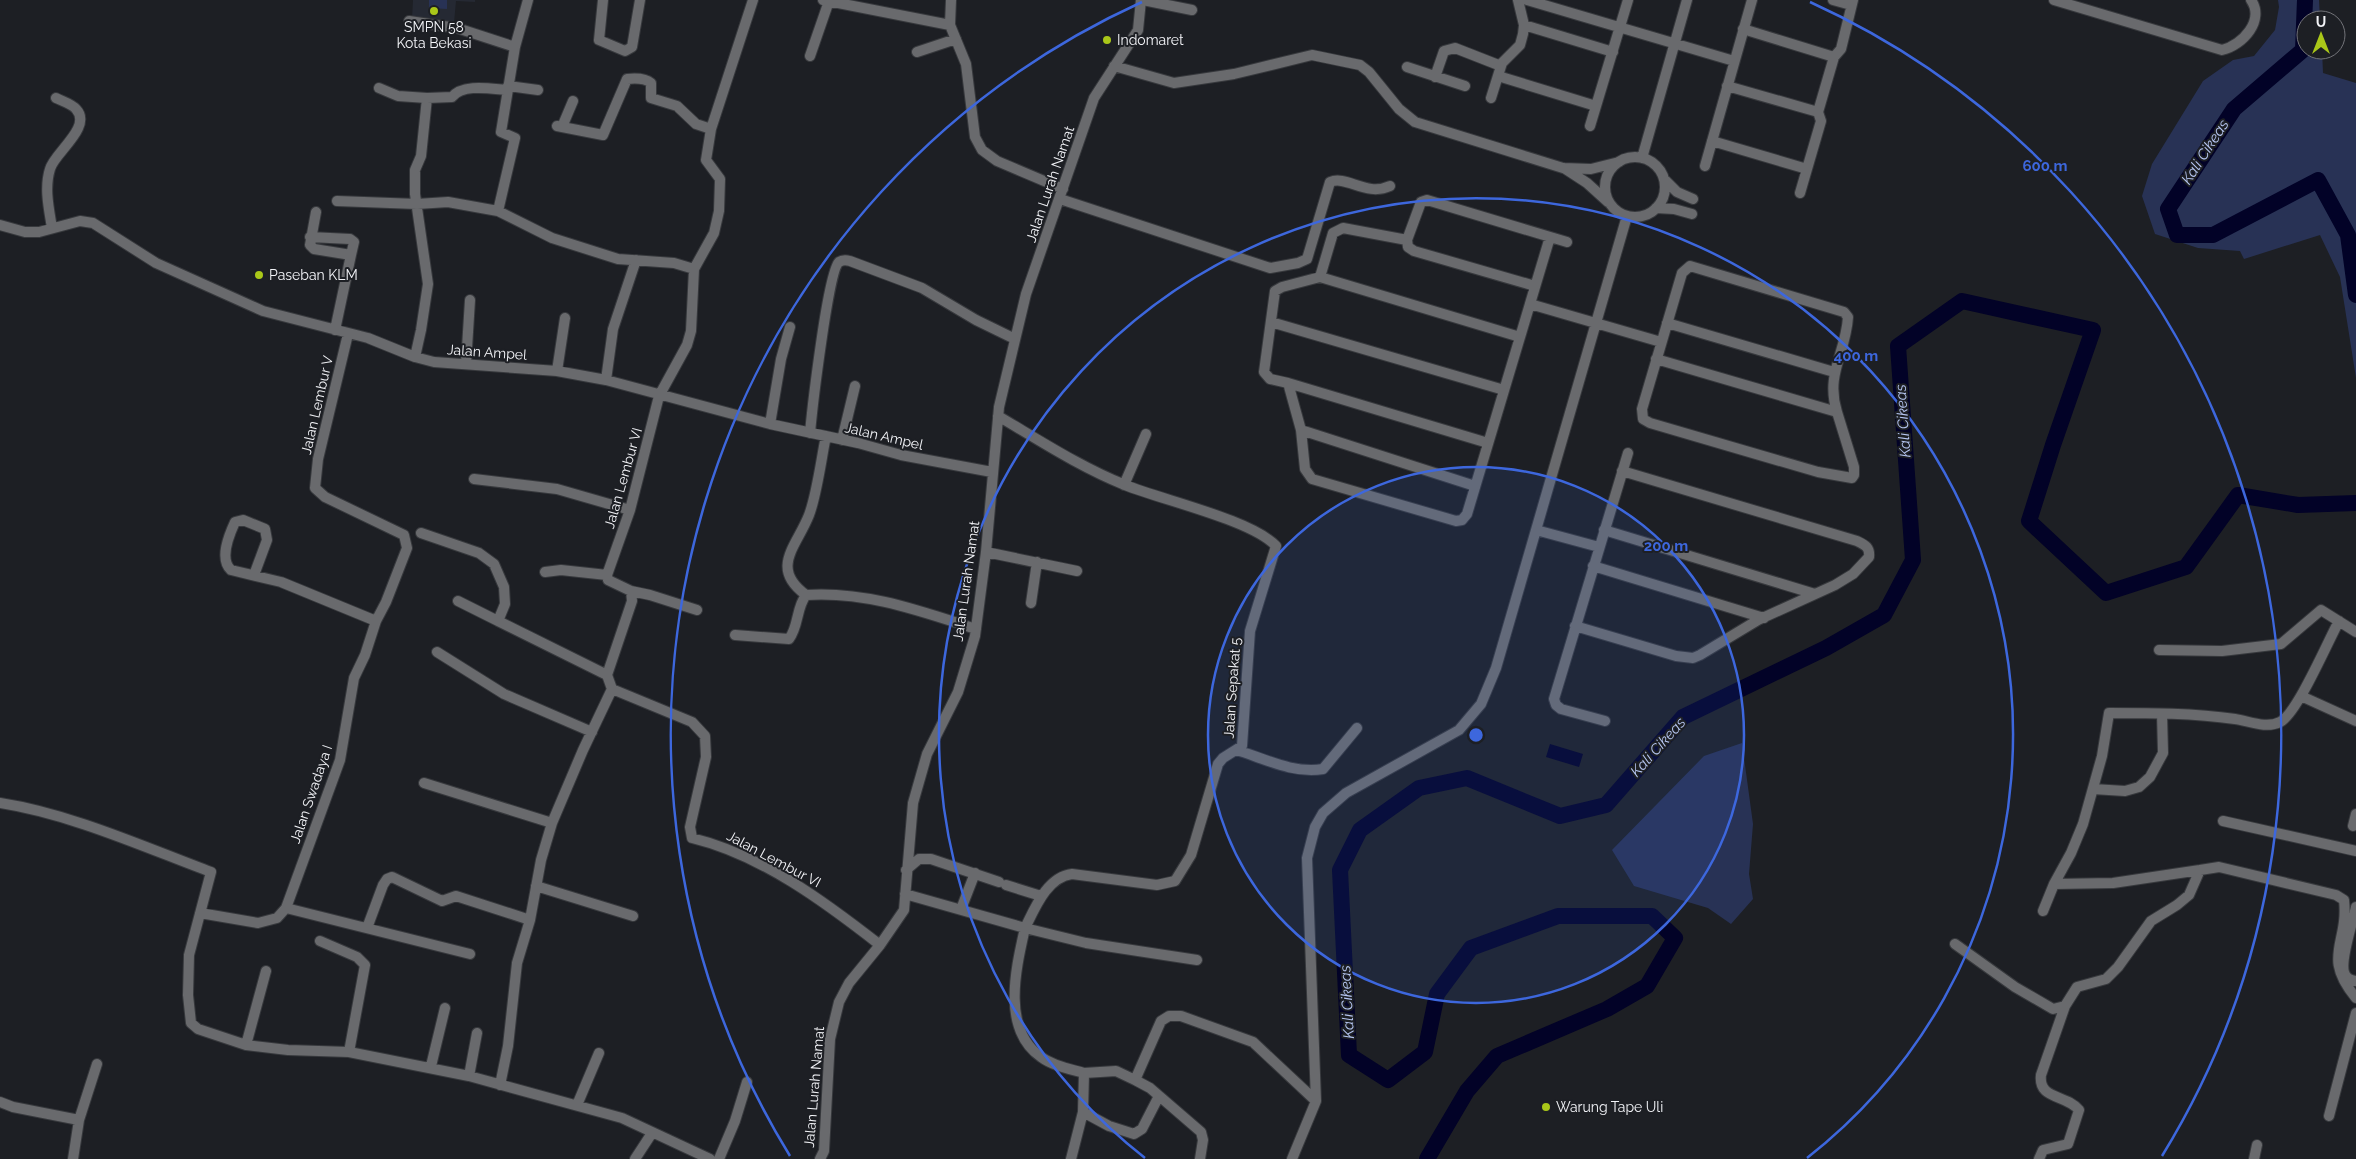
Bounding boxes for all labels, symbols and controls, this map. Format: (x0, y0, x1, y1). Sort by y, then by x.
marker: SMPN 58 Kota Bekasi (428, 5, 440, 17)
north arrow (2296, 10, 2346, 60)
text: U (2316, 14, 2326, 30)
place label: SMPN 58 Kota Bekasi (396, 19, 472, 51)
place label: Indomaret (1117, 32, 1184, 48)
marker: Indomaret (1101, 34, 1113, 46)
water label: Kali Cikeas (2177, 116, 2233, 188)
street label: Jalan Lurah Namat (1023, 124, 1077, 244)
text: 600 m (2022, 157, 2068, 175)
place label: Paseban KLM (269, 267, 358, 283)
marker: Paseban KLM (253, 269, 265, 281)
street label: Jalan Ampel (447, 341, 528, 363)
text: 400 m (1834, 347, 1878, 365)
street label: Jalan Lembur V (298, 354, 336, 456)
water label: Kali Cikeas (1891, 384, 1915, 458)
street label: Jalan Ampel (843, 419, 925, 453)
street label: Jalan Lembur VI (601, 426, 645, 530)
street label: Jalan Lurah Namat (950, 519, 982, 642)
text: 200 m (1644, 537, 1688, 555)
street label: Jalan Sepakat 5 (1220, 637, 1244, 739)
water label: Kali Cikeas (1627, 714, 1689, 780)
centre of rings (1467, 726, 1485, 744)
street label: Jalan Swadaya I (287, 743, 335, 845)
street label: Jalan Lembur VI (724, 827, 824, 891)
water label: Kali Cikeas (1336, 965, 1358, 1039)
street label: Jalan Lurah Namat (801, 1025, 827, 1148)
place label: Warung Tape Uli (1556, 1099, 1663, 1115)
marker: Warung Tape Uli (1540, 1101, 1552, 1113)

